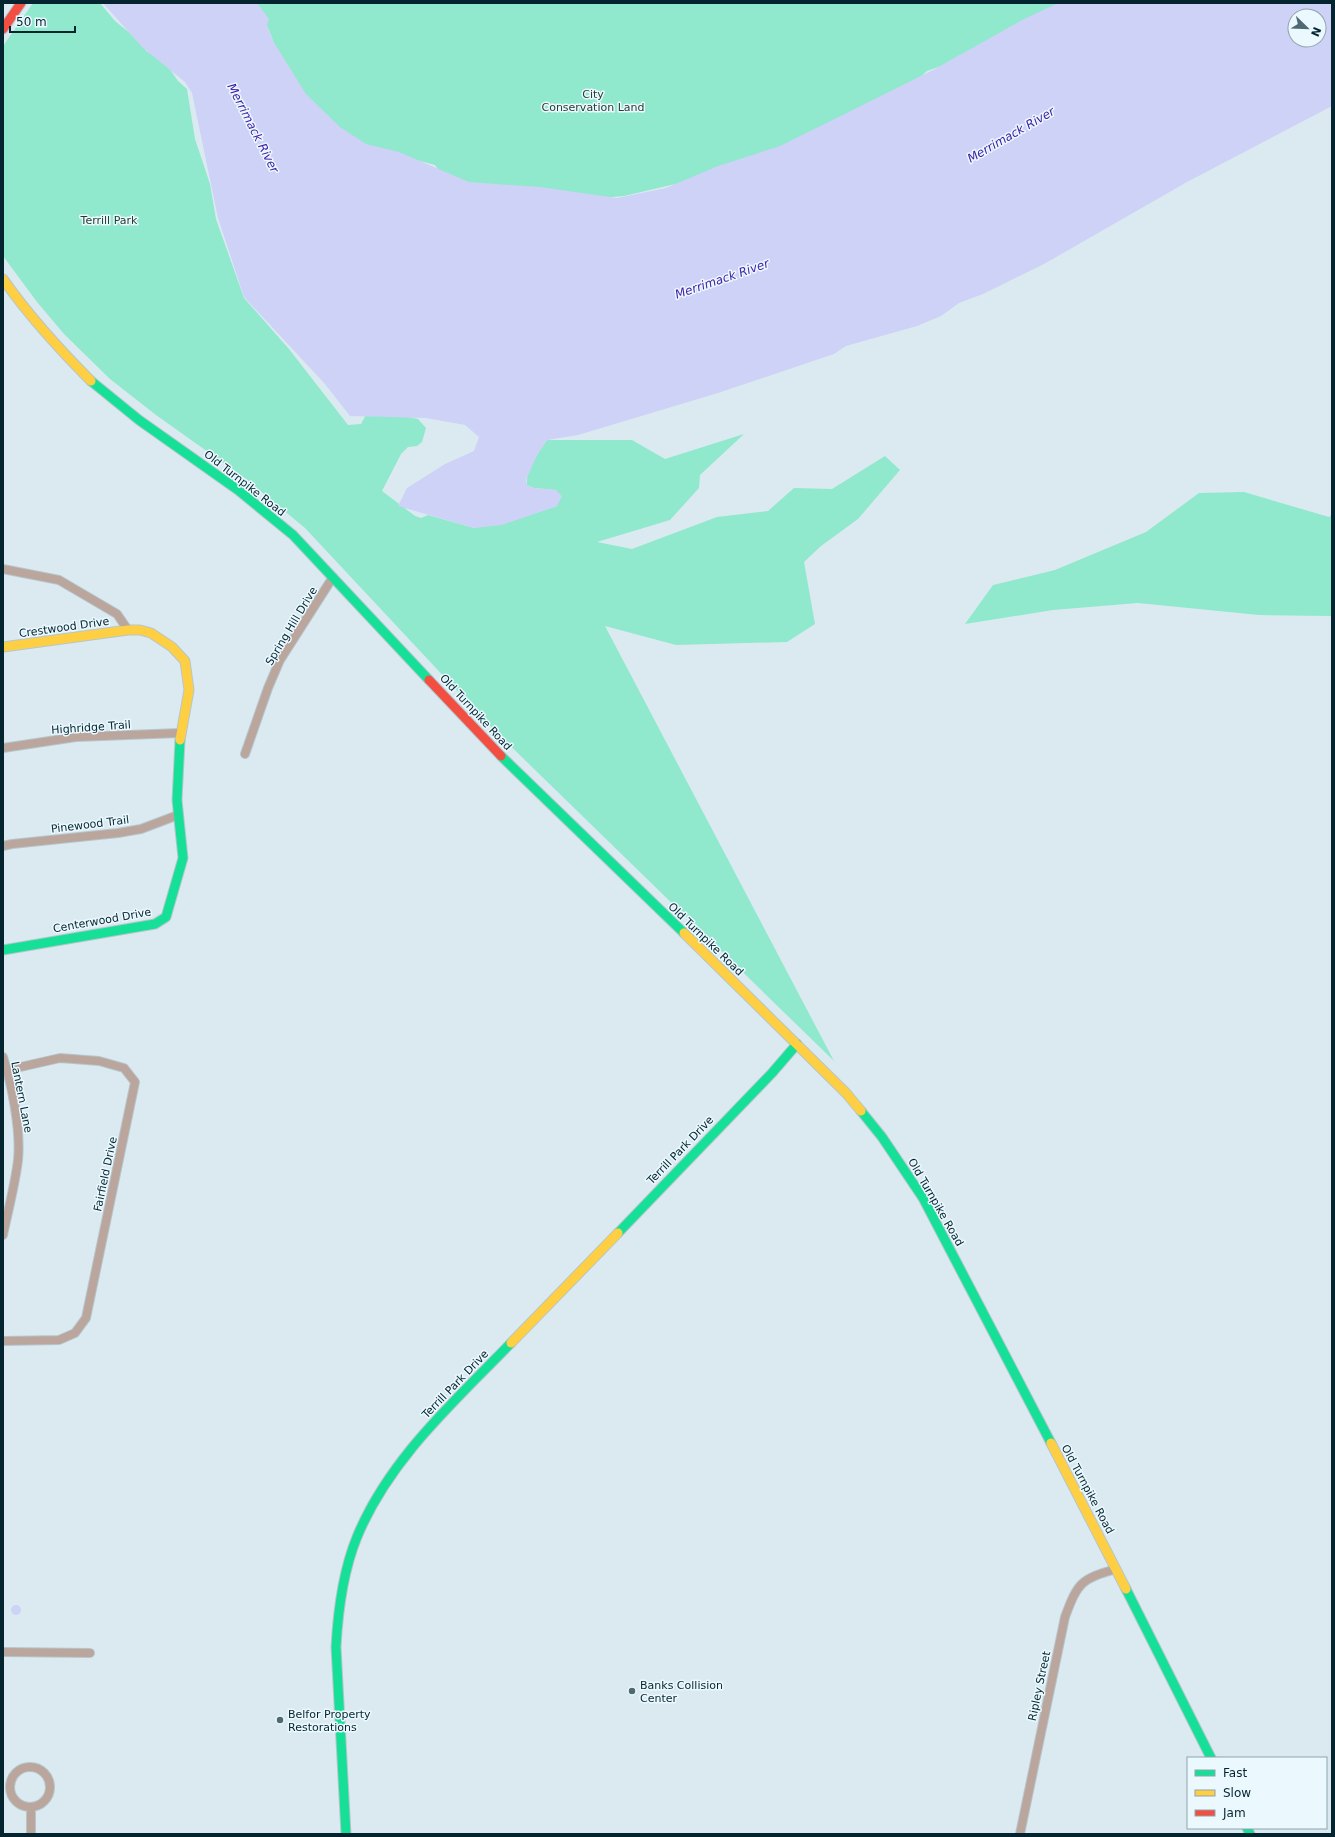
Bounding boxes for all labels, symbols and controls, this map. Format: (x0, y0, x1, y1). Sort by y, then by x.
scale bar (10, 8, 75, 34)
north arrow (1287, 8, 1327, 48)
text: 50 m (16, 15, 47, 29)
text: N (1308, 25, 1324, 38)
water label: Merrimack River (224, 81, 282, 176)
park label: City Conservation Land (541, 88, 645, 114)
water label: Merrimack River (965, 104, 1058, 166)
park label: Terrill Park (80, 214, 138, 227)
water label: Merrimack River (673, 256, 772, 302)
street label: Old Turnpike Road (202, 448, 288, 519)
street label: Spring Hill Drive (263, 584, 320, 668)
street label: Crestwood Drive (18, 615, 110, 640)
street label: Old Turnpike Road (437, 672, 514, 753)
street label: Highridge Trail (51, 718, 131, 737)
street label: Pinewood Trail (50, 813, 130, 836)
street label: Old Turnpike Road (665, 900, 746, 979)
street label: Centerwood Drive (52, 905, 152, 936)
street label: Lantern Lane (8, 1060, 35, 1134)
street label: Terrill Park Drive (644, 1113, 716, 1188)
street label: Fairfield Drive (91, 1135, 120, 1213)
street label: Old Turnpike Road (905, 1156, 966, 1249)
street label: Terrill Park Drive (419, 1347, 491, 1422)
street label: Old Turnpike Road (1058, 1442, 1117, 1536)
street label: Ripley Street (1026, 1649, 1053, 1722)
place label: Banks Collision Center (640, 1679, 723, 1705)
marker: Banks Collision Center (627, 1686, 637, 1696)
place label: Belfor Property Restorations (288, 1708, 371, 1734)
marker: Belfor Property Restorations (275, 1715, 285, 1725)
legend (1187, 1757, 1327, 1829)
text: Fast (1223, 1766, 1247, 1780)
text: Slow (1223, 1786, 1251, 1800)
text: Jam (1222, 1806, 1246, 1820)

